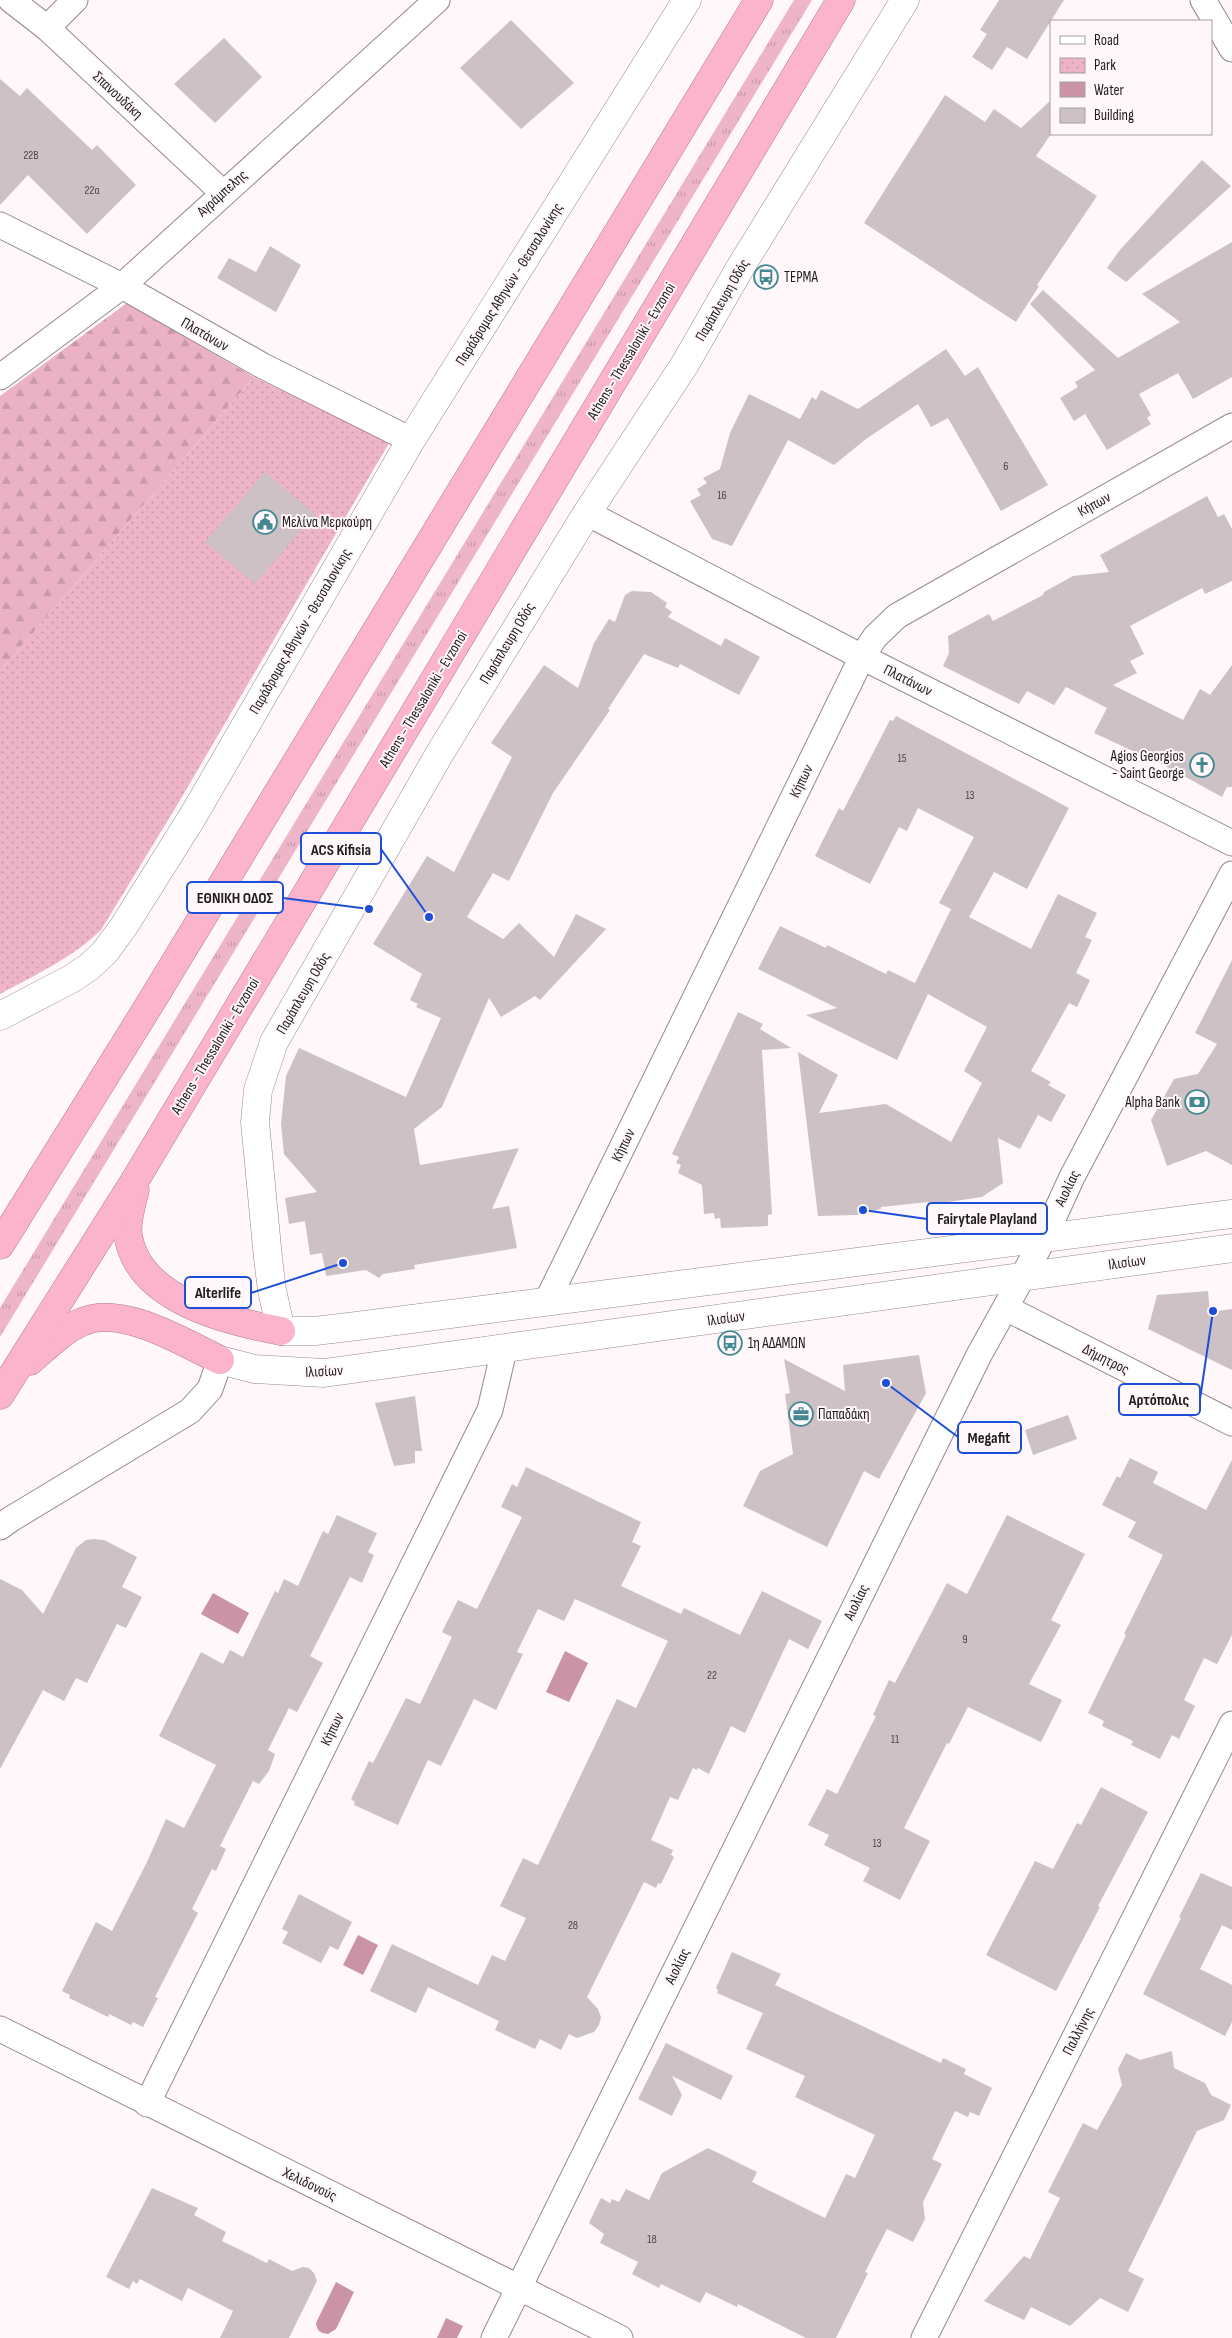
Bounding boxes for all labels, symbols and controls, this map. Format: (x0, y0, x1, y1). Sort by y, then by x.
legend (1050, 20, 1212, 135)
text: Road (1094, 31, 1119, 50)
text: Park (1094, 56, 1116, 75)
street label: Σπανουδάκη (89, 67, 147, 123)
text: Water (1094, 81, 1125, 100)
text: Building (1094, 106, 1134, 125)
house number: 22Β (23, 148, 39, 163)
street label: Αγράμπελης (192, 166, 252, 222)
house number: 22α (85, 183, 99, 198)
street label: Παράδρομος Αθηνών - Θεσσαλονίκης (451, 199, 567, 369)
street label: Παράπλευρη Οδός (691, 256, 754, 345)
bus stop icon: ΤΕΡΜΑ (753, 264, 779, 290)
place label: ΤΕΡΜΑ (784, 268, 819, 287)
street label: Athens - Thessaloniki - Evzonoi (583, 279, 680, 424)
street label: Πλατάνων (178, 313, 232, 356)
house number: 6 (1003, 459, 1009, 474)
house number: 16 (717, 488, 727, 503)
street label: Κήπων (1074, 488, 1114, 521)
public building icon: Μελίνα Μερκούρη (252, 509, 278, 535)
place label: Μελίνα Μερκούρη (282, 513, 372, 532)
street label: Παράδρομος Αθηνών - Θεσσαλονίκης (245, 545, 356, 718)
street label: Παράπλευρη Οδός (476, 599, 539, 688)
street label: Athens - Thessaloniki - Evzonoi (375, 627, 472, 772)
street label: Πλατάνων (880, 660, 935, 701)
place label: Agios Georgios - Saint George (1110, 747, 1184, 783)
house number: 15 (897, 751, 907, 766)
church icon: Agios Georgios - Saint George (1189, 752, 1215, 778)
street label: Κήπων (785, 761, 818, 801)
house number: 13 (965, 788, 975, 803)
callout: ACS Kifisia (301, 833, 381, 864)
text: ACS Kifisia (310, 841, 371, 860)
callout: ΕΘΝΙΚΗ ΟΔΟΣ (187, 882, 283, 913)
text: ΕΘΝΙΚΗ ΟΔΟΣ (197, 889, 274, 908)
street label: Παράπλευρη Οδός (272, 949, 335, 1038)
street label: Athens - Thessaloniki - Evzonoi (167, 974, 264, 1119)
bank icon: Alpha Bank (1184, 1089, 1210, 1115)
place label: Alpha Bank (1124, 1093, 1180, 1112)
street label: Κήπων (607, 1125, 640, 1165)
street label: Αιολίας (1050, 1167, 1084, 1210)
callout: Fairytale Playland (927, 1203, 1047, 1234)
text: Fairytale Playland (937, 1210, 1037, 1229)
street label: Ιλισίων (1107, 1250, 1147, 1275)
callout: Alterlife (185, 1277, 251, 1308)
text: Alterlife (194, 1284, 241, 1303)
street label: Ιλισίων (706, 1306, 746, 1331)
bus stop icon: 1η ΑΔΑΜΩΝ (717, 1330, 743, 1356)
place label: 1η ΑΔΑΜΩΝ (748, 1334, 806, 1353)
street label: Δήμητρος (1079, 1340, 1132, 1379)
street label: Ιλισίων (305, 1361, 343, 1382)
callout: Αρτόπολις (1119, 1384, 1200, 1415)
text: Αρτόπολις (1128, 1391, 1189, 1410)
office icon: Παπαδάκη (788, 1401, 814, 1427)
place label: Παπαδάκη (818, 1405, 870, 1424)
callout: Megafit (958, 1422, 1021, 1453)
text: Megafit (968, 1429, 1010, 1448)
street label: Αιολίας (839, 1581, 873, 1624)
house number: 9 (962, 1632, 968, 1647)
house number: 22 (707, 1668, 717, 1683)
street label: Κήπων (316, 1709, 349, 1749)
house number: 11 (891, 1732, 900, 1747)
house number: 13 (872, 1836, 882, 1851)
house number: 28 (568, 1918, 578, 1933)
street label: Αιολίας (660, 1945, 694, 1988)
street label: Παλλήνης (1058, 2004, 1099, 2058)
street label: Χελιδονούς (279, 2163, 340, 2206)
house number: 18 (647, 2232, 657, 2247)

